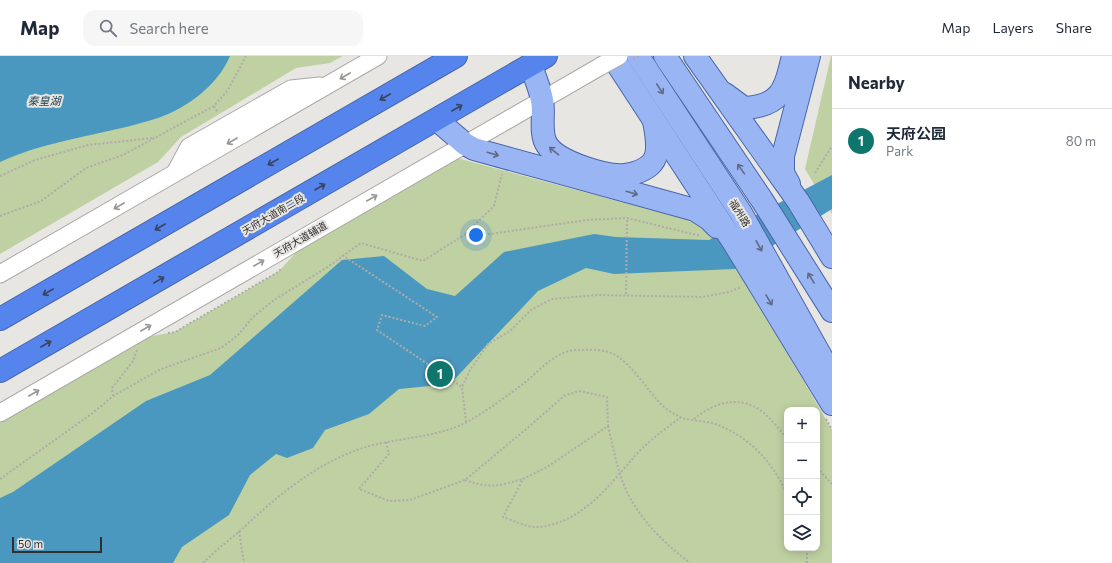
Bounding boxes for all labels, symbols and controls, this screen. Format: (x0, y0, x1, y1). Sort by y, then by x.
search box (83, 10, 363, 46)
text: Map (20, 16, 59, 39)
icon: search (97, 17, 119, 39)
text: Search here (129, 19, 209, 37)
text: Map (942, 19, 970, 36)
text: Layers (992, 19, 1034, 36)
text: Share (1056, 19, 1092, 36)
one-way arrow (339, 72, 351, 80)
text: Nearby (848, 72, 905, 93)
one-way arrow (656, 83, 664, 94)
one-way arrow (379, 93, 391, 101)
water label: 秦皇湖 (28, 94, 62, 107)
one-way arrow (451, 104, 463, 112)
text: 天府公园 (886, 124, 946, 142)
text: 1 (858, 133, 864, 149)
text: 80 m (1066, 133, 1096, 149)
one-way arrow (226, 137, 238, 145)
text: Park (886, 143, 913, 159)
one-way arrow (548, 147, 559, 156)
one-way arrow (486, 151, 499, 158)
one-way arrow (267, 158, 279, 166)
one-way arrow (737, 163, 745, 174)
one-way arrow (314, 182, 326, 190)
one-way arrow (625, 190, 638, 197)
street label: 天府大道南二段 (240, 191, 306, 237)
one-way arrow (366, 194, 378, 202)
street label: 福州路 (727, 197, 753, 229)
one-way arrow (114, 202, 126, 210)
street label: 天府大道辅道 (271, 219, 329, 259)
one-way arrow (154, 223, 166, 231)
your location (466, 225, 486, 245)
one-way arrow (756, 239, 764, 251)
one-way arrow (253, 259, 265, 267)
one-way arrow (807, 273, 815, 284)
one-way arrow (153, 275, 165, 283)
one-way arrow (42, 288, 54, 296)
one-way arrow (765, 294, 773, 306)
one-way arrow (140, 324, 152, 332)
one-way arrow (40, 340, 52, 348)
pin: 1 (427, 359, 453, 389)
one-way arrow (28, 389, 40, 397)
map controls (784, 407, 820, 551)
button: + (784, 407, 820, 443)
button: − (784, 443, 820, 479)
button: locate (784, 479, 820, 515)
button: layers (784, 515, 820, 551)
scale bar (12, 535, 102, 554)
text: 50 m (18, 537, 43, 550)

